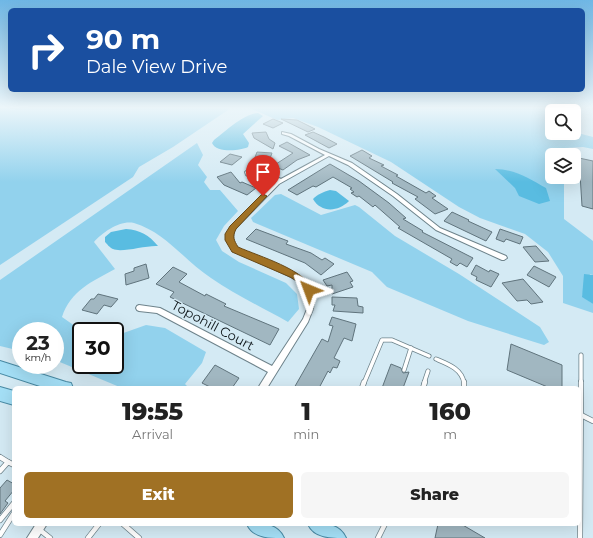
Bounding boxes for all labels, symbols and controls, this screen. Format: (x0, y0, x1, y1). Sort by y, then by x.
text: 90 m (86, 22, 160, 56)
icon: right (20, 24, 72, 76)
text: Dale View Drive (86, 56, 227, 78)
map controls (545, 104, 581, 184)
button: search (545, 104, 581, 140)
button: layers (545, 148, 581, 184)
pin (246, 155, 280, 196)
icon: arrive (252, 161, 274, 183)
position arrow (288, 269, 330, 311)
street label: Topohill Court (169, 297, 257, 353)
speed limit sign: 30 (72, 322, 124, 374)
text: 23 (26, 331, 50, 355)
text: km/h (25, 351, 51, 364)
text: 19:55 (122, 397, 183, 426)
text: 1 (301, 397, 311, 426)
text: 160 (429, 397, 471, 426)
text: Arrival (132, 426, 173, 442)
text: min (293, 426, 319, 442)
text: m (443, 426, 457, 442)
button: Exit (24, 472, 293, 518)
button: Share (301, 472, 569, 518)

